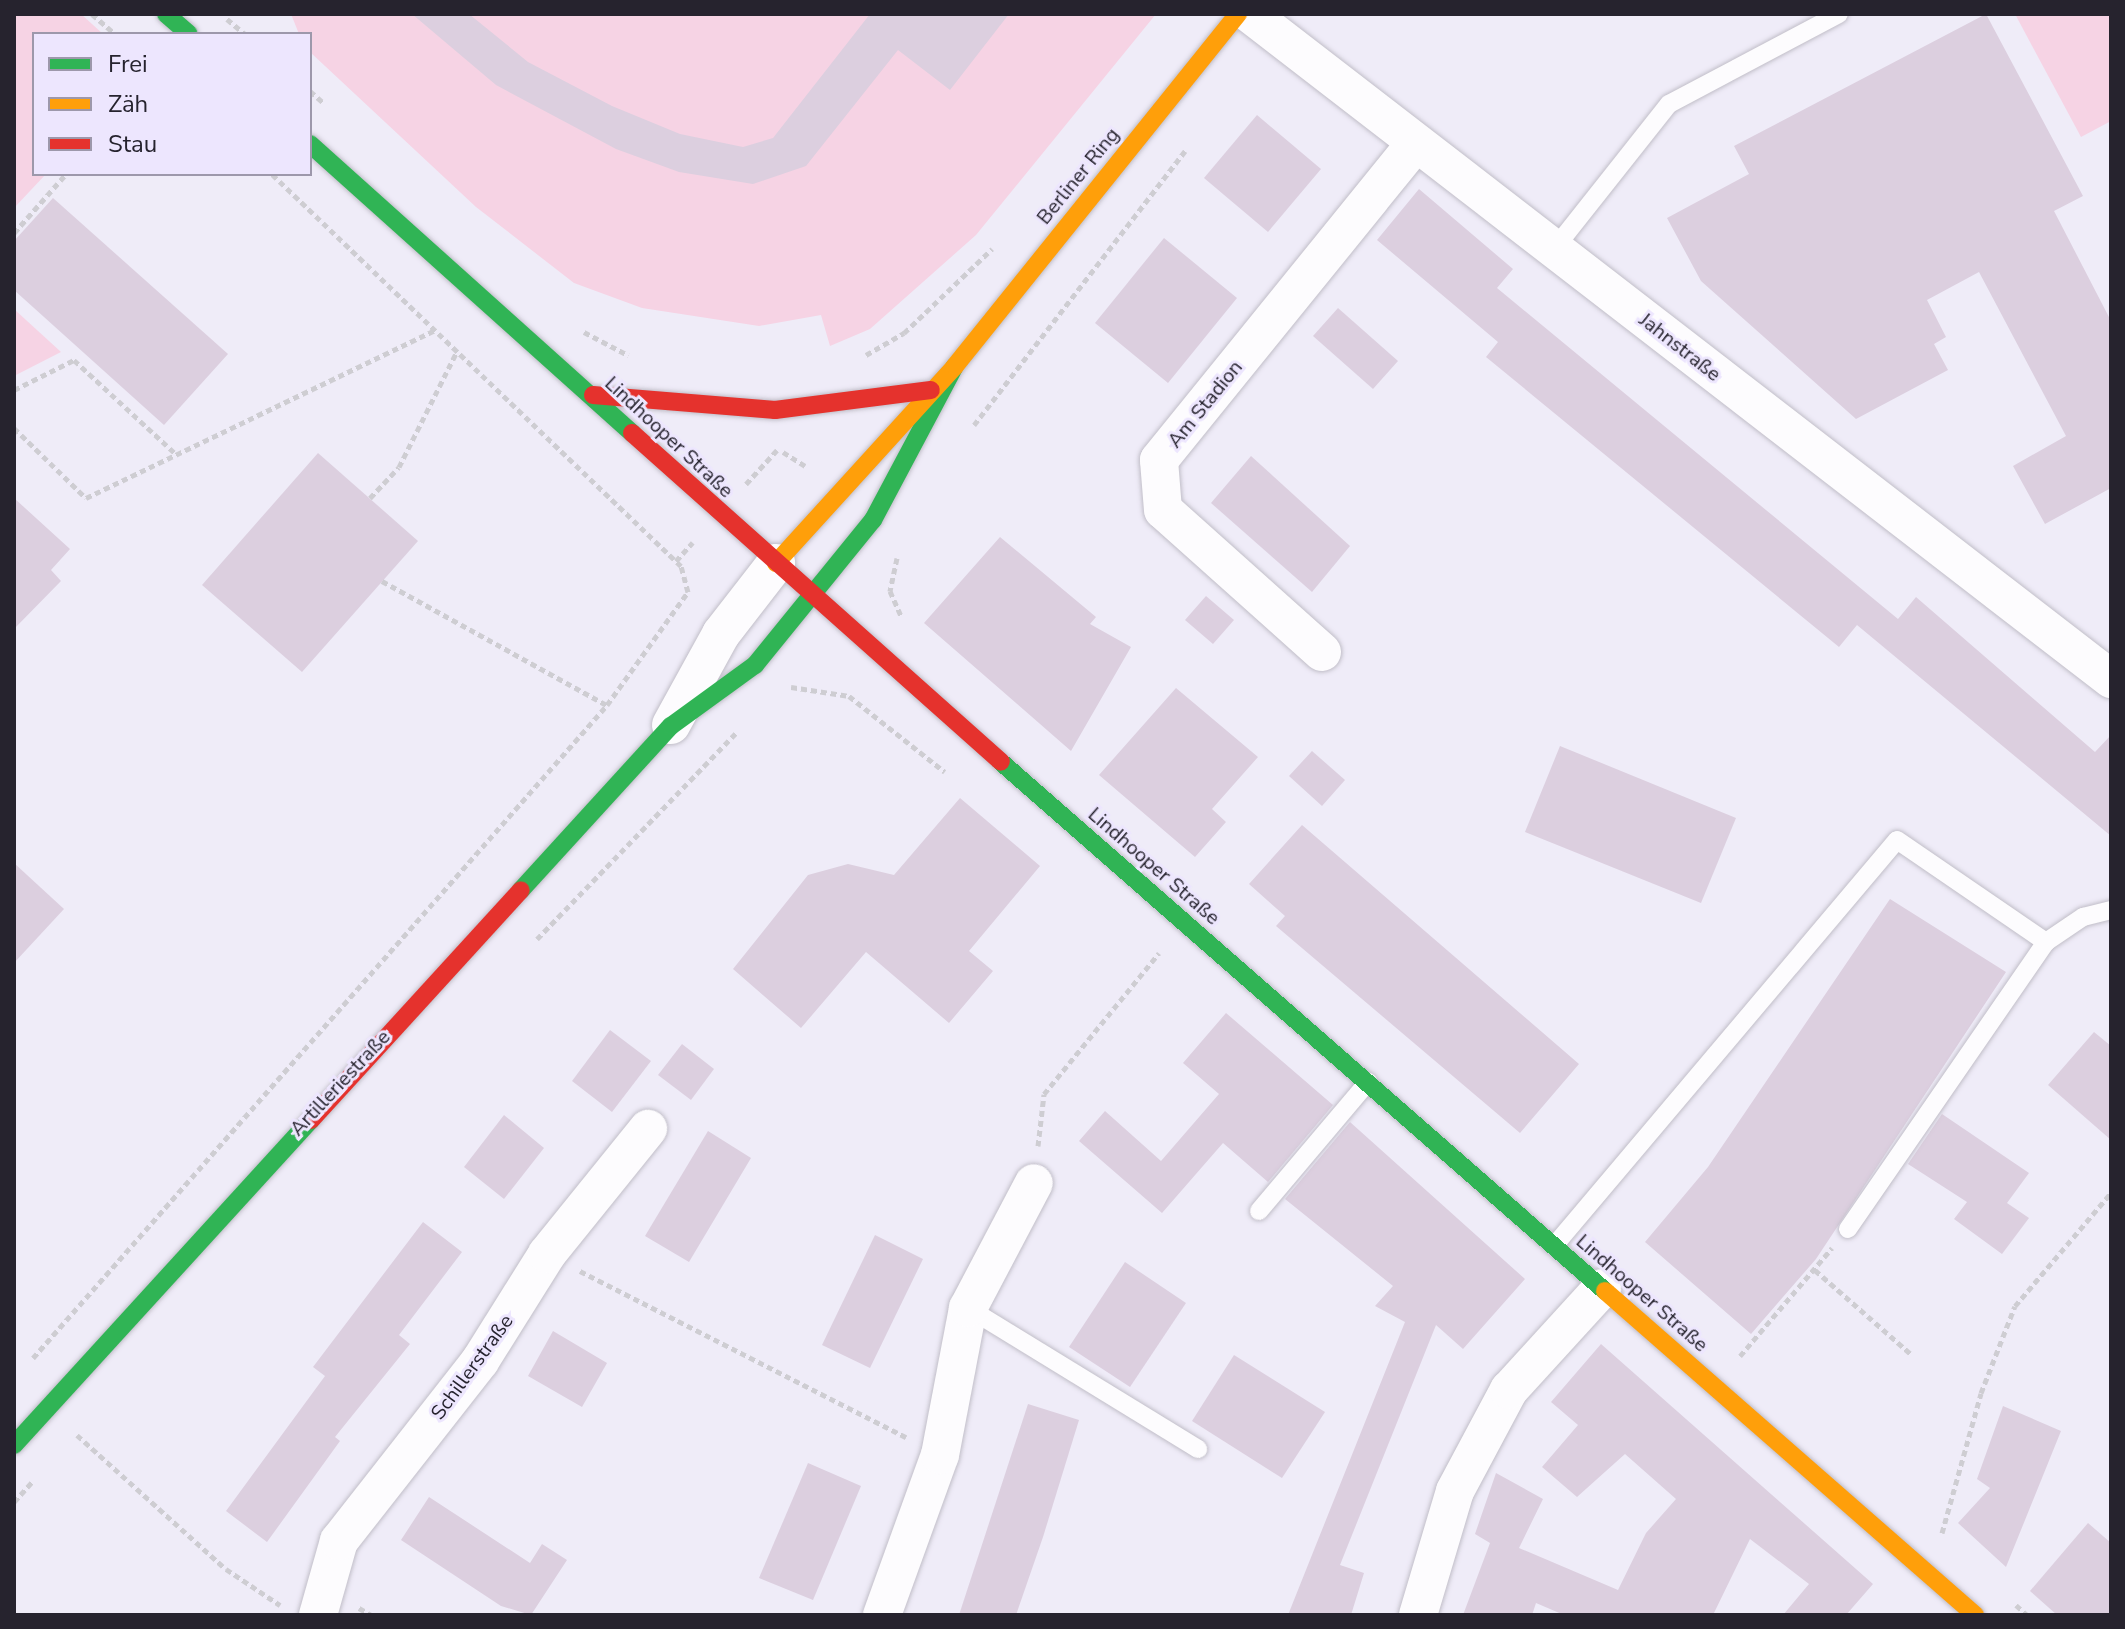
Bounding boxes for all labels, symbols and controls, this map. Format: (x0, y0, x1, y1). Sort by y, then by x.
legend (32, 32, 312, 176)
text: Frei (108, 48, 148, 80)
text: Zäh (108, 88, 148, 120)
street label: Berliner Ring (1032, 123, 1124, 229)
text: Stau (108, 128, 157, 160)
street label: Jahnstraße (1634, 308, 1726, 386)
street label: Am Stadion (1162, 355, 1248, 453)
street label: Lindhooper Straße (600, 371, 738, 503)
street label: Lindhooper Straße (1083, 802, 1225, 930)
street label: Artilleriestraße (285, 1025, 395, 1141)
street label: Lindhooper Straße (1571, 1229, 1713, 1357)
street label: Schillerstraße (426, 1310, 518, 1424)

